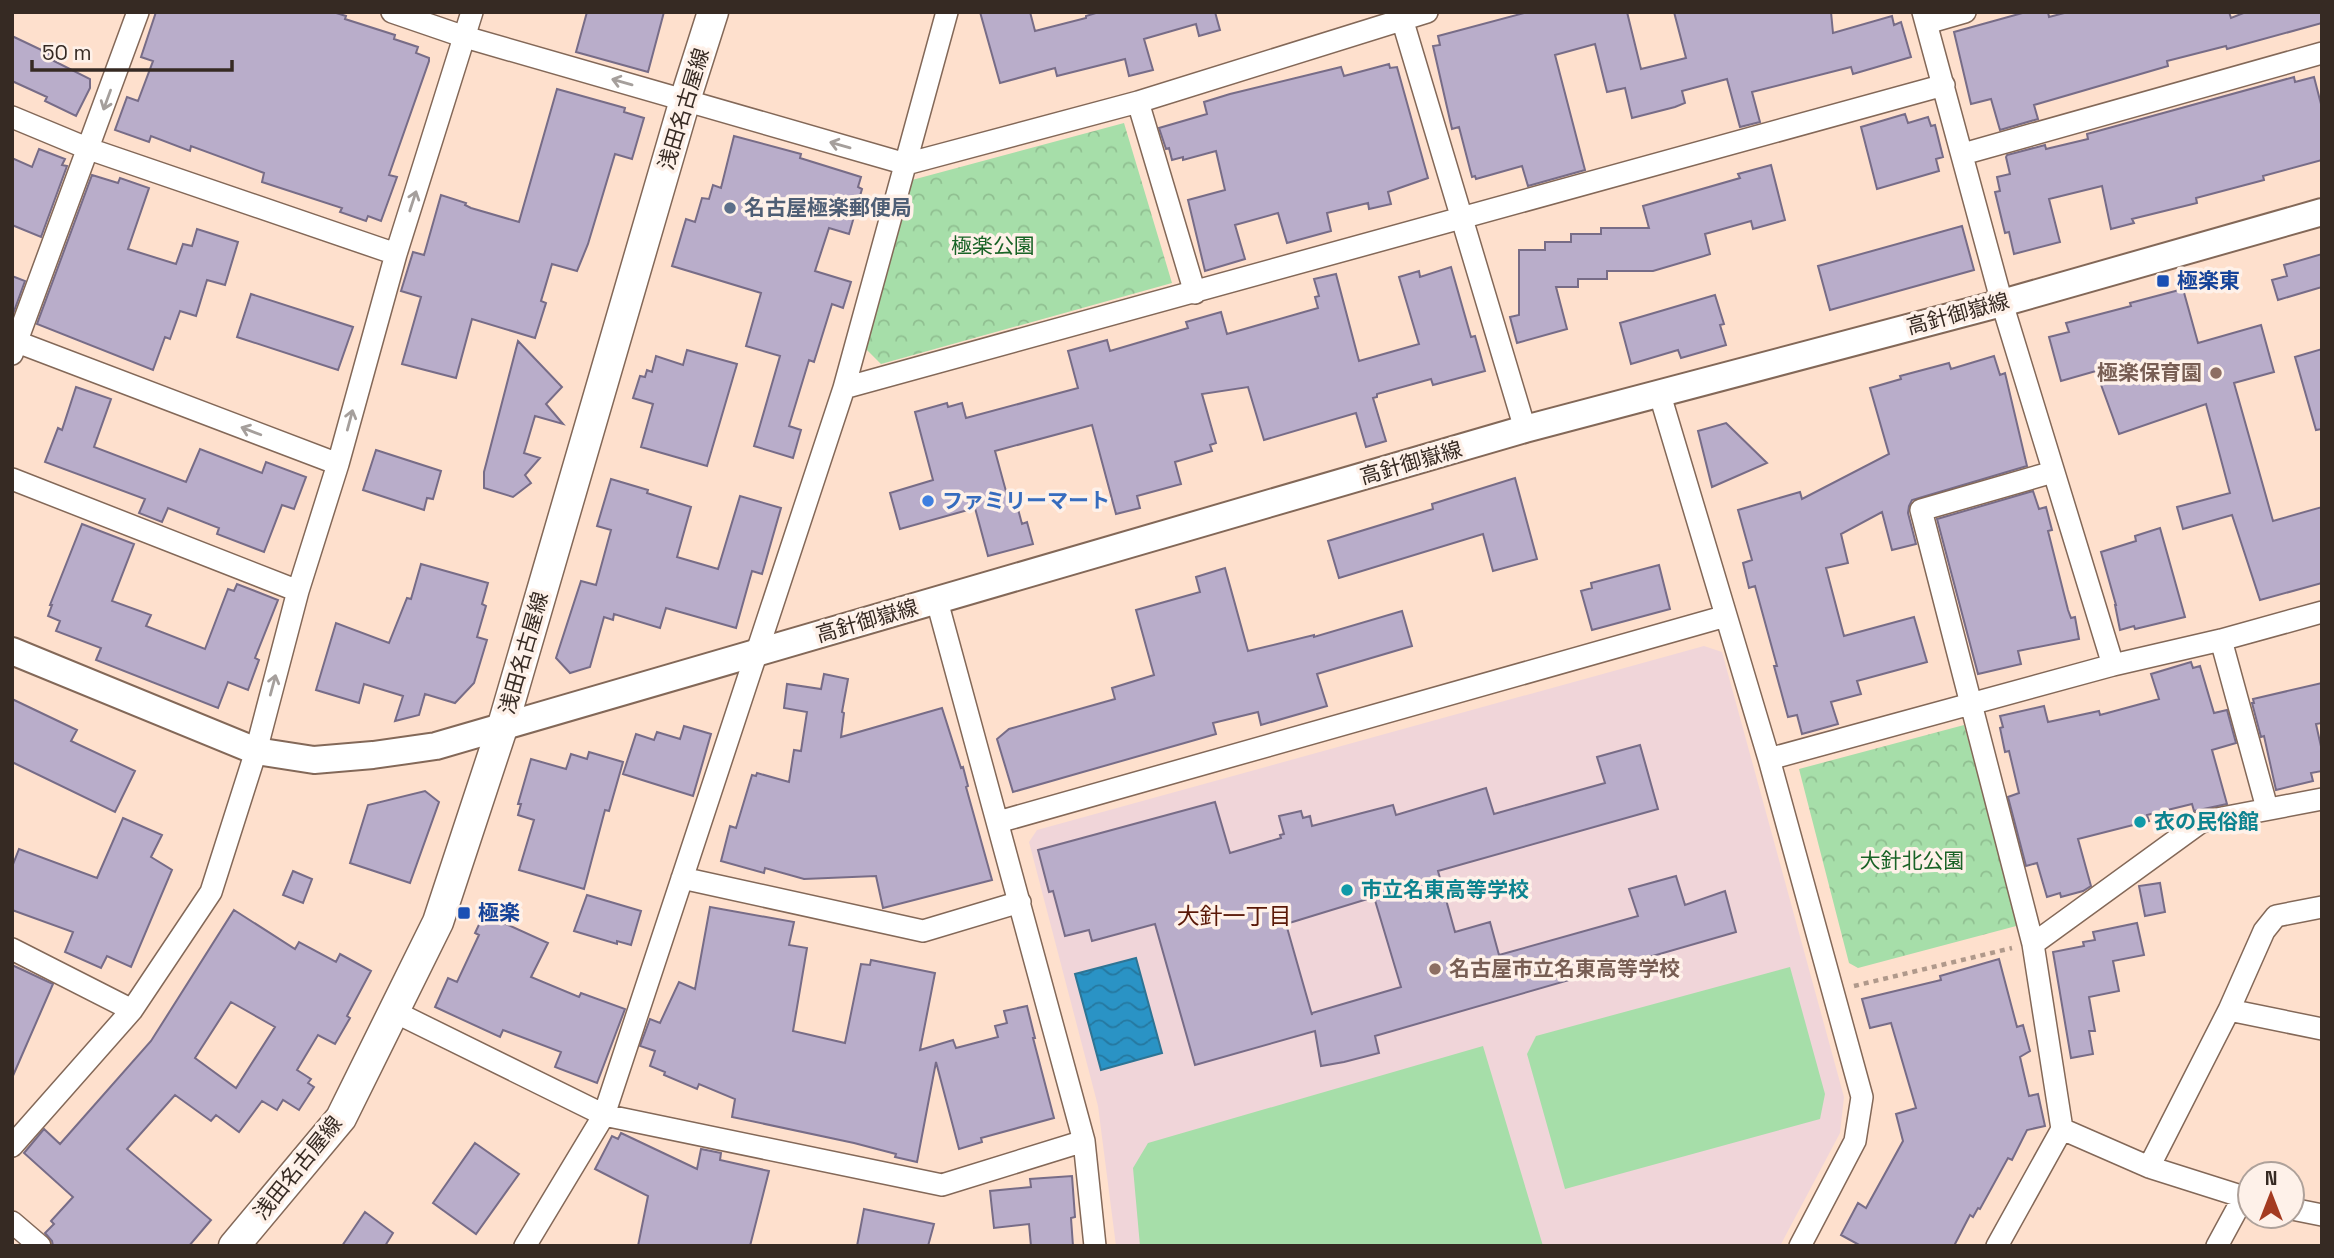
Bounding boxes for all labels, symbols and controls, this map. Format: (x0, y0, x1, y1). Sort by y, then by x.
scale bar (32, 28, 231, 72)
text: 50 m (42, 39, 92, 66)
street label: 浅田名古屋線 (652, 45, 715, 173)
one-way arrow (611, 74, 633, 87)
one-way arrow (99, 88, 112, 110)
one-way arrow (829, 137, 851, 150)
one-way arrow (408, 191, 420, 213)
place label: 名古屋極楽郵便局 (744, 194, 912, 221)
marker: 名古屋極楽郵便局 (722, 200, 738, 216)
park label: 極楽公園 (951, 232, 1035, 259)
place label: 極楽東 (2177, 267, 2240, 294)
marker: 極楽東 (2155, 273, 2171, 289)
street label: 高針御嶽線 (1904, 287, 2012, 340)
place label: 極楽保育園 (2097, 359, 2202, 386)
marker: 極楽保育園 (2208, 365, 2224, 381)
one-way arrow (344, 409, 357, 432)
one-way arrow (241, 424, 263, 437)
street label: 高針御嶽線 (1357, 435, 1465, 490)
place label: ファミリーマート (942, 487, 1110, 514)
marker: ファミリーマート (920, 493, 936, 509)
street label: 浅田名古屋線 (493, 589, 554, 717)
street label: 高針御嶽線 (813, 593, 921, 648)
one-way arrow (267, 675, 280, 697)
place label: 衣の民俗館 (2154, 808, 2259, 835)
marker: 衣の民俗館 (2132, 814, 2148, 830)
park label: 大針北公園 (1860, 847, 1965, 874)
place label: 市立名東高等学校 (1361, 876, 1529, 903)
marker: 市立名東高等学校 (1339, 882, 1355, 898)
place label: 極楽 (478, 899, 520, 926)
district label: 大針一丁目 (1177, 901, 1292, 931)
marker: 極楽 (456, 905, 472, 921)
place label: 名古屋市立名東高等学校 (1449, 955, 1680, 982)
marker: 名古屋市立名東高等学校 (1427, 961, 1443, 977)
street label: 浅田名古屋線 (247, 1110, 348, 1225)
north arrow (2236, 1160, 2306, 1230)
text: N (2265, 1166, 2277, 1191)

